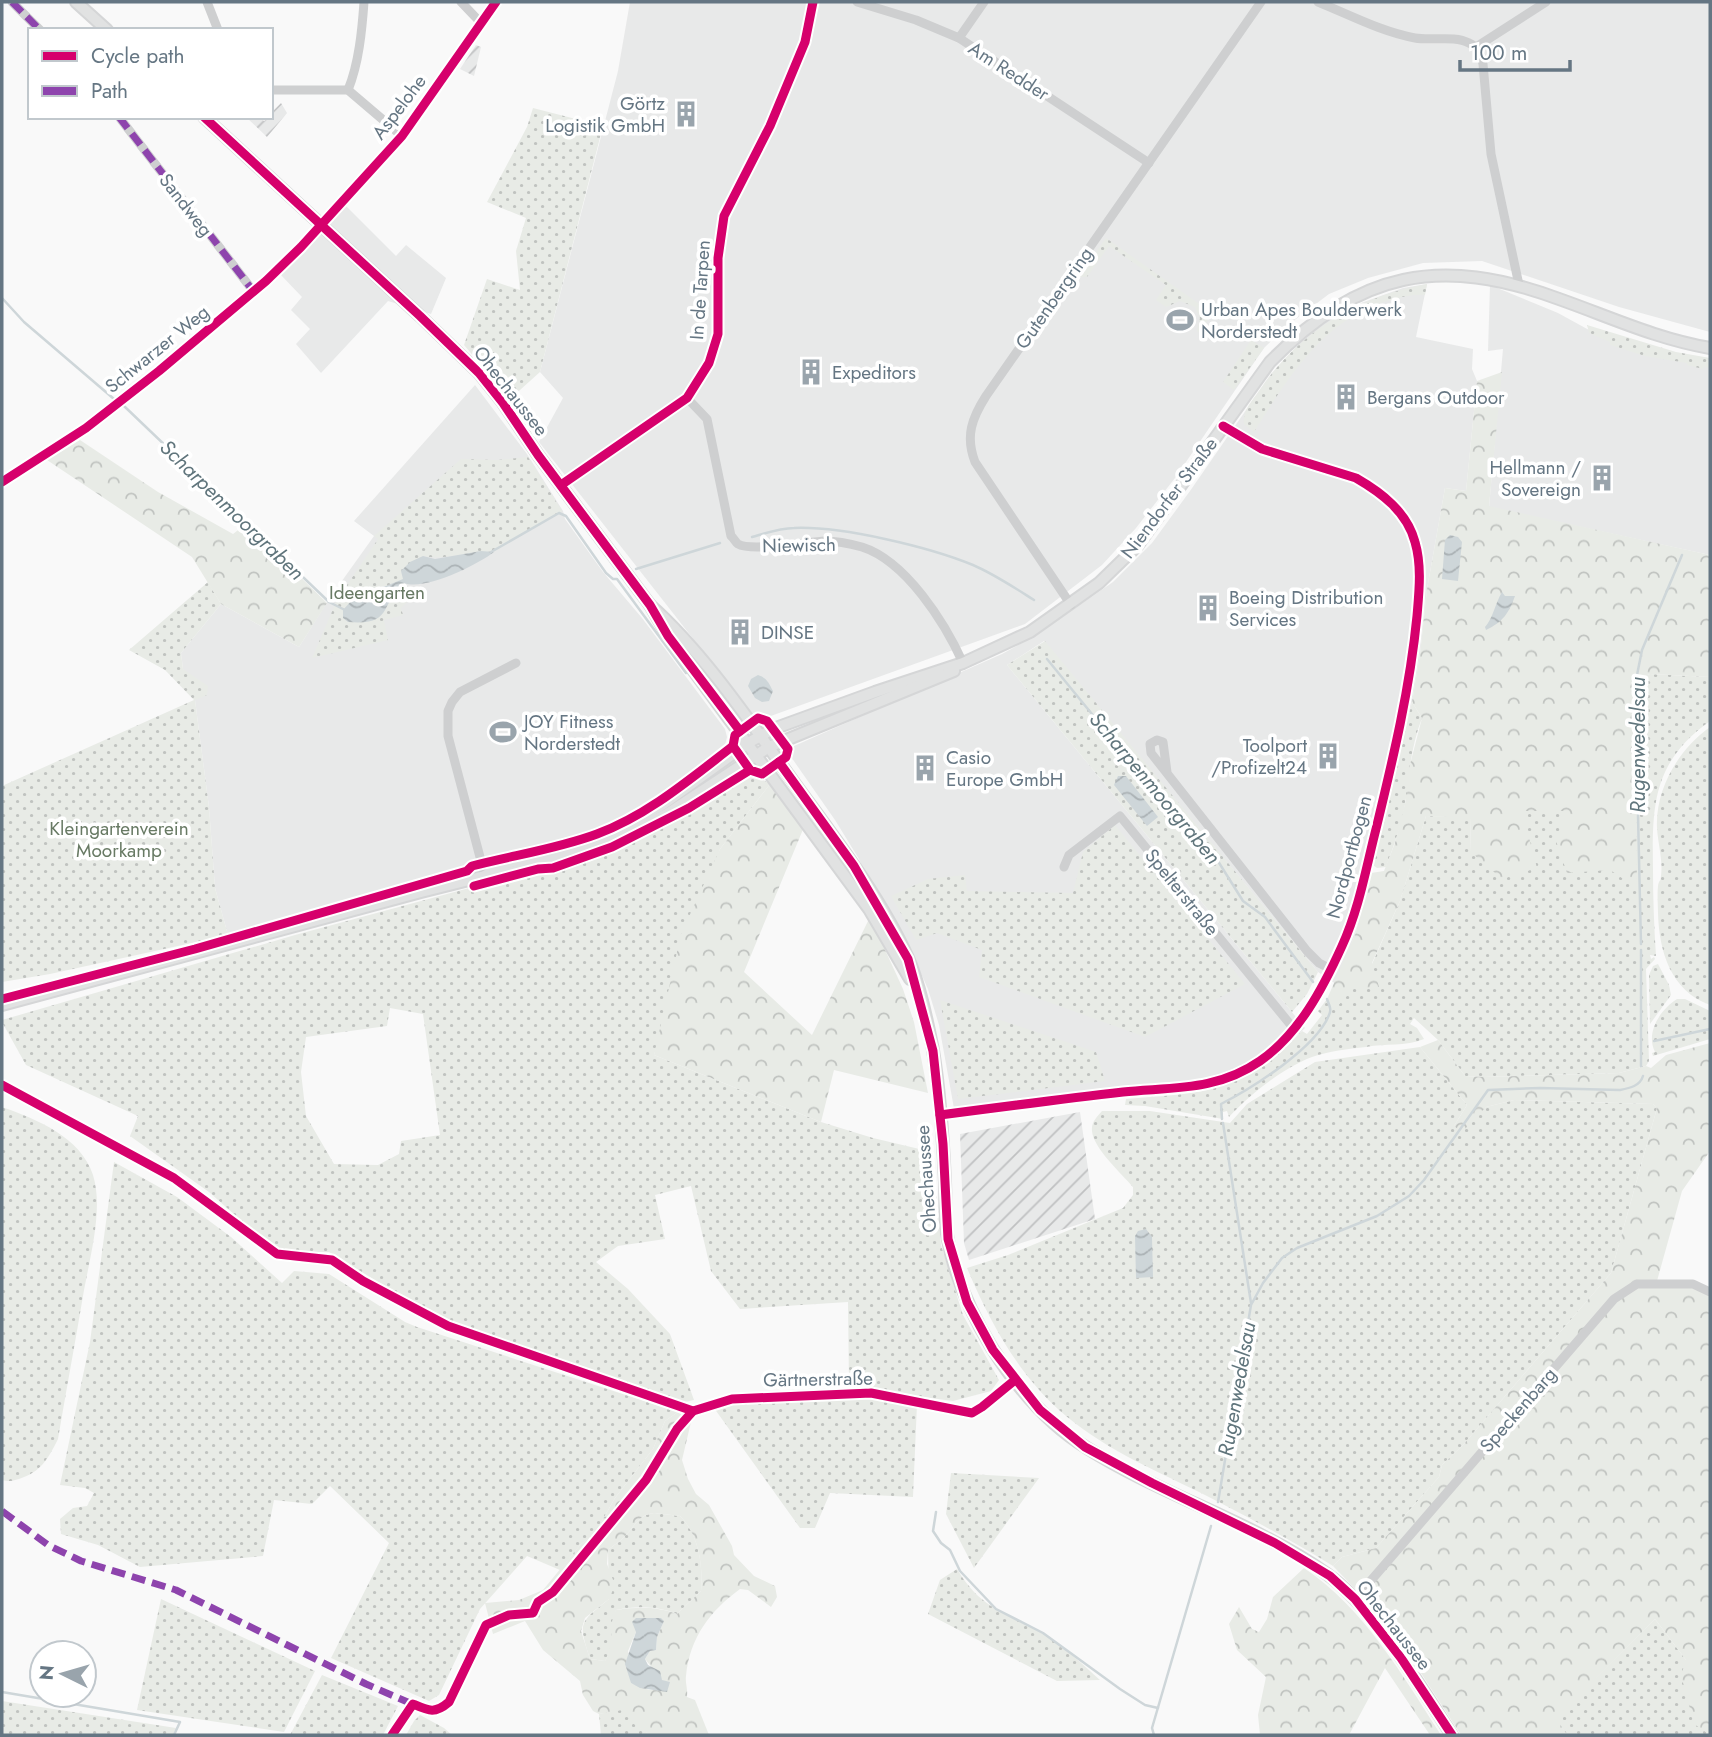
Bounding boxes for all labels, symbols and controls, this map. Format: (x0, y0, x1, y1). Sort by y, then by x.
legend (28, 28, 273, 119)
scale bar (1460, 28, 1570, 72)
street label: Am Redder (963, 35, 1055, 107)
text: 100 m (1470, 38, 1527, 68)
text: Cycle path (91, 41, 184, 71)
street label: Aspelohe (366, 69, 433, 145)
text: Path (91, 76, 128, 106)
place label: Görtz Logistik GmbH (545, 90, 665, 139)
building icon: Görtz Logistik GmbH (671, 99, 701, 129)
street label: Sandweg (153, 168, 219, 242)
street label: In de Tarpen (683, 239, 717, 341)
street label: Gutenbergring (1009, 242, 1099, 354)
place label: Urban Apes Boulderwerk Norderstedt (1201, 296, 1403, 345)
street label: Schwarzer Weg (99, 299, 215, 399)
sports icon: Urban Apes Boulderwerk Norderstedt (1165, 305, 1195, 335)
street label: Ohechaussee (467, 340, 555, 442)
building icon: Expeditors (796, 357, 826, 387)
place label: Expeditors (832, 359, 916, 386)
building icon: Bergans Outdoor (1331, 382, 1361, 412)
place label: Bergans Outdoor (1367, 384, 1505, 411)
street label: Niendorfer Straße (1114, 432, 1224, 564)
water label: Scharpenmoorgraben (153, 433, 311, 587)
place label: Hellmann / Sovereign (1489, 454, 1581, 503)
building icon: Hellmann / Sovereign (1587, 463, 1617, 493)
street label: Niewisch (762, 531, 836, 559)
park label: Ideengarten (329, 579, 425, 606)
place label: Boeing Distribution Services (1229, 584, 1383, 633)
building icon: Boeing Distribution Services (1193, 593, 1223, 623)
building icon: DINSE (725, 617, 755, 647)
place label: DINSE (761, 619, 814, 646)
water label: Rugenwedelsau (1623, 677, 1653, 813)
water label: Scharpenmoorgraben (1082, 705, 1228, 871)
place label: JOY Fitness Norderstedt (521, 708, 621, 757)
sports icon: JOY Fitness Norderstedt (488, 717, 518, 747)
place label: Toolport /Profizelt24 (1211, 732, 1307, 781)
building icon: Toolport /Profizelt24 (1313, 741, 1343, 771)
place label: Casio Europe GmbH (946, 744, 1063, 793)
building icon: Casio Europe GmbH (910, 753, 940, 783)
street label: Nordportbogen (1320, 792, 1378, 922)
park label: Kleingartenverein Moorkamp (49, 815, 189, 864)
street label: Spelterstraße (1139, 843, 1226, 941)
street label: Ohechaussee (909, 1124, 943, 1234)
water label: Rugenwedelsau (1210, 1319, 1264, 1459)
street label: Speckenbarg (1473, 1362, 1563, 1458)
street label: Gärtnerstraße (763, 1365, 873, 1393)
street label: Ohechaussee (1350, 1574, 1438, 1676)
north arrow (28, 1639, 98, 1709)
text: N (32, 1664, 61, 1681)

